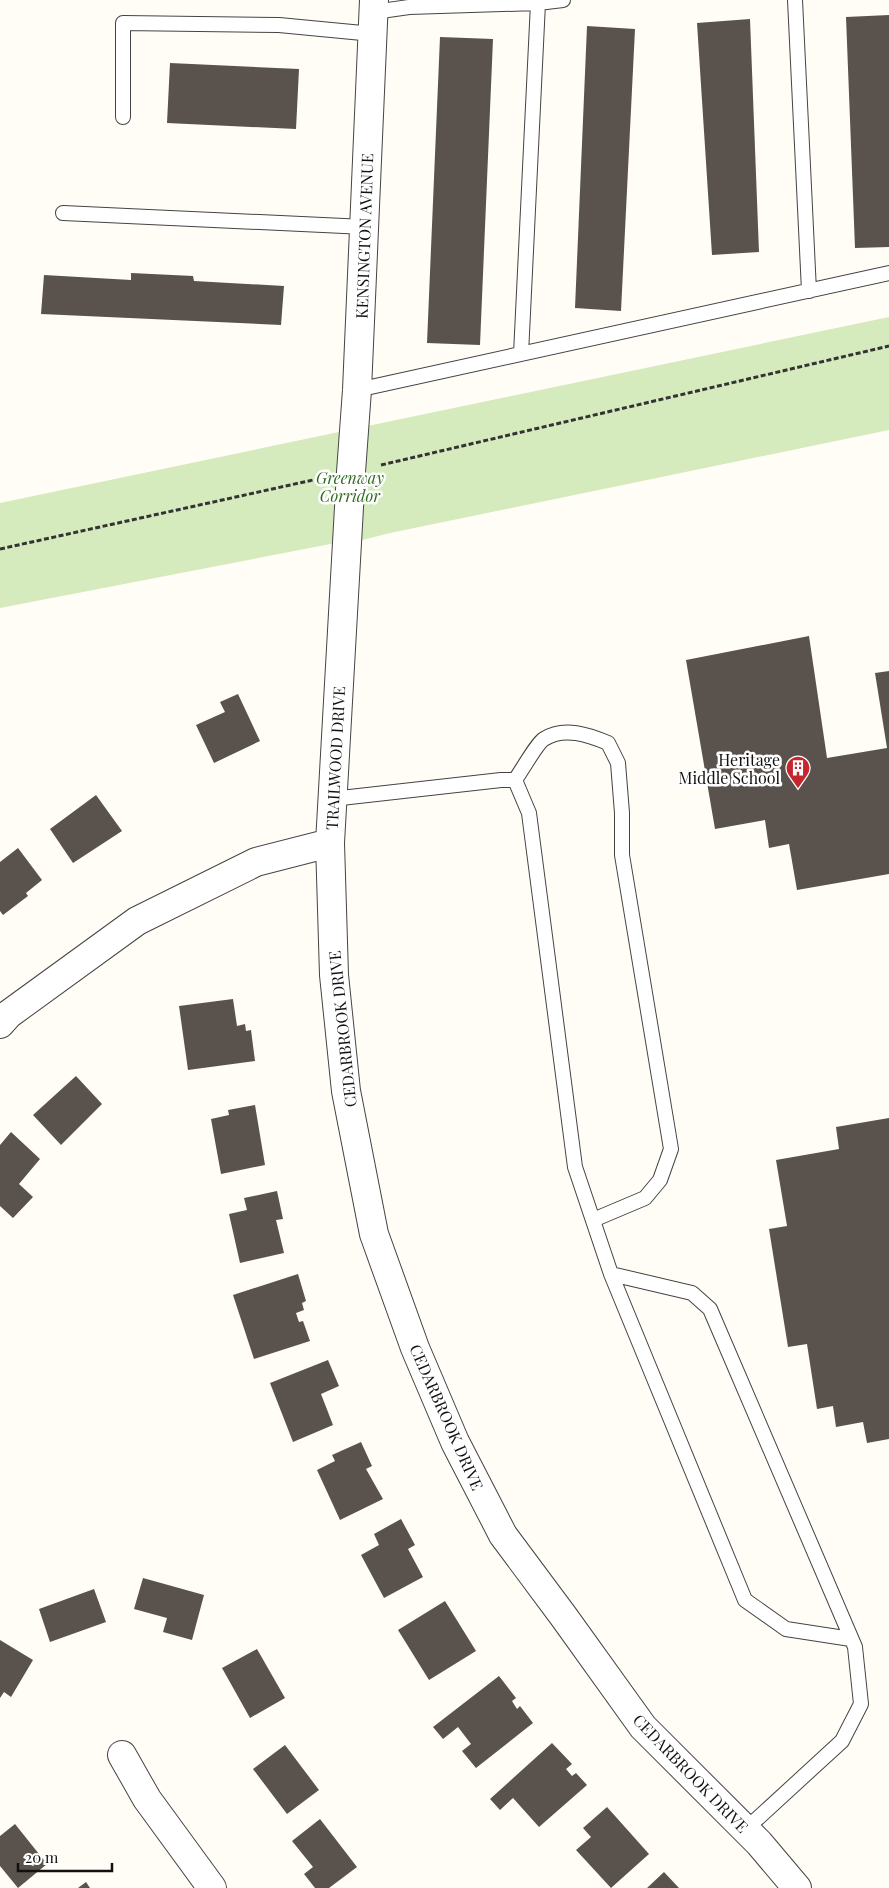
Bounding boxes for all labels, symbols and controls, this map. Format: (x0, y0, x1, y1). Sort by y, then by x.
street label: KENSINGTON AVENUE (351, 153, 377, 319)
park label: Greenway Corridor (316, 467, 384, 506)
street label: TRAILWOOD DRIVE (321, 686, 349, 830)
place label: Heritage Middle School (679, 749, 780, 788)
building icon: Heritage Middle School (785, 755, 811, 789)
street label: CEDARBROOK DRIVE (323, 950, 361, 1108)
street label: CEDARBROOK DRIVE (405, 1341, 489, 1493)
street label: CEDARBROOK DRIVE (629, 1709, 753, 1837)
scale bar (18, 1840, 111, 1872)
text: 20 m (25, 1847, 59, 1867)

